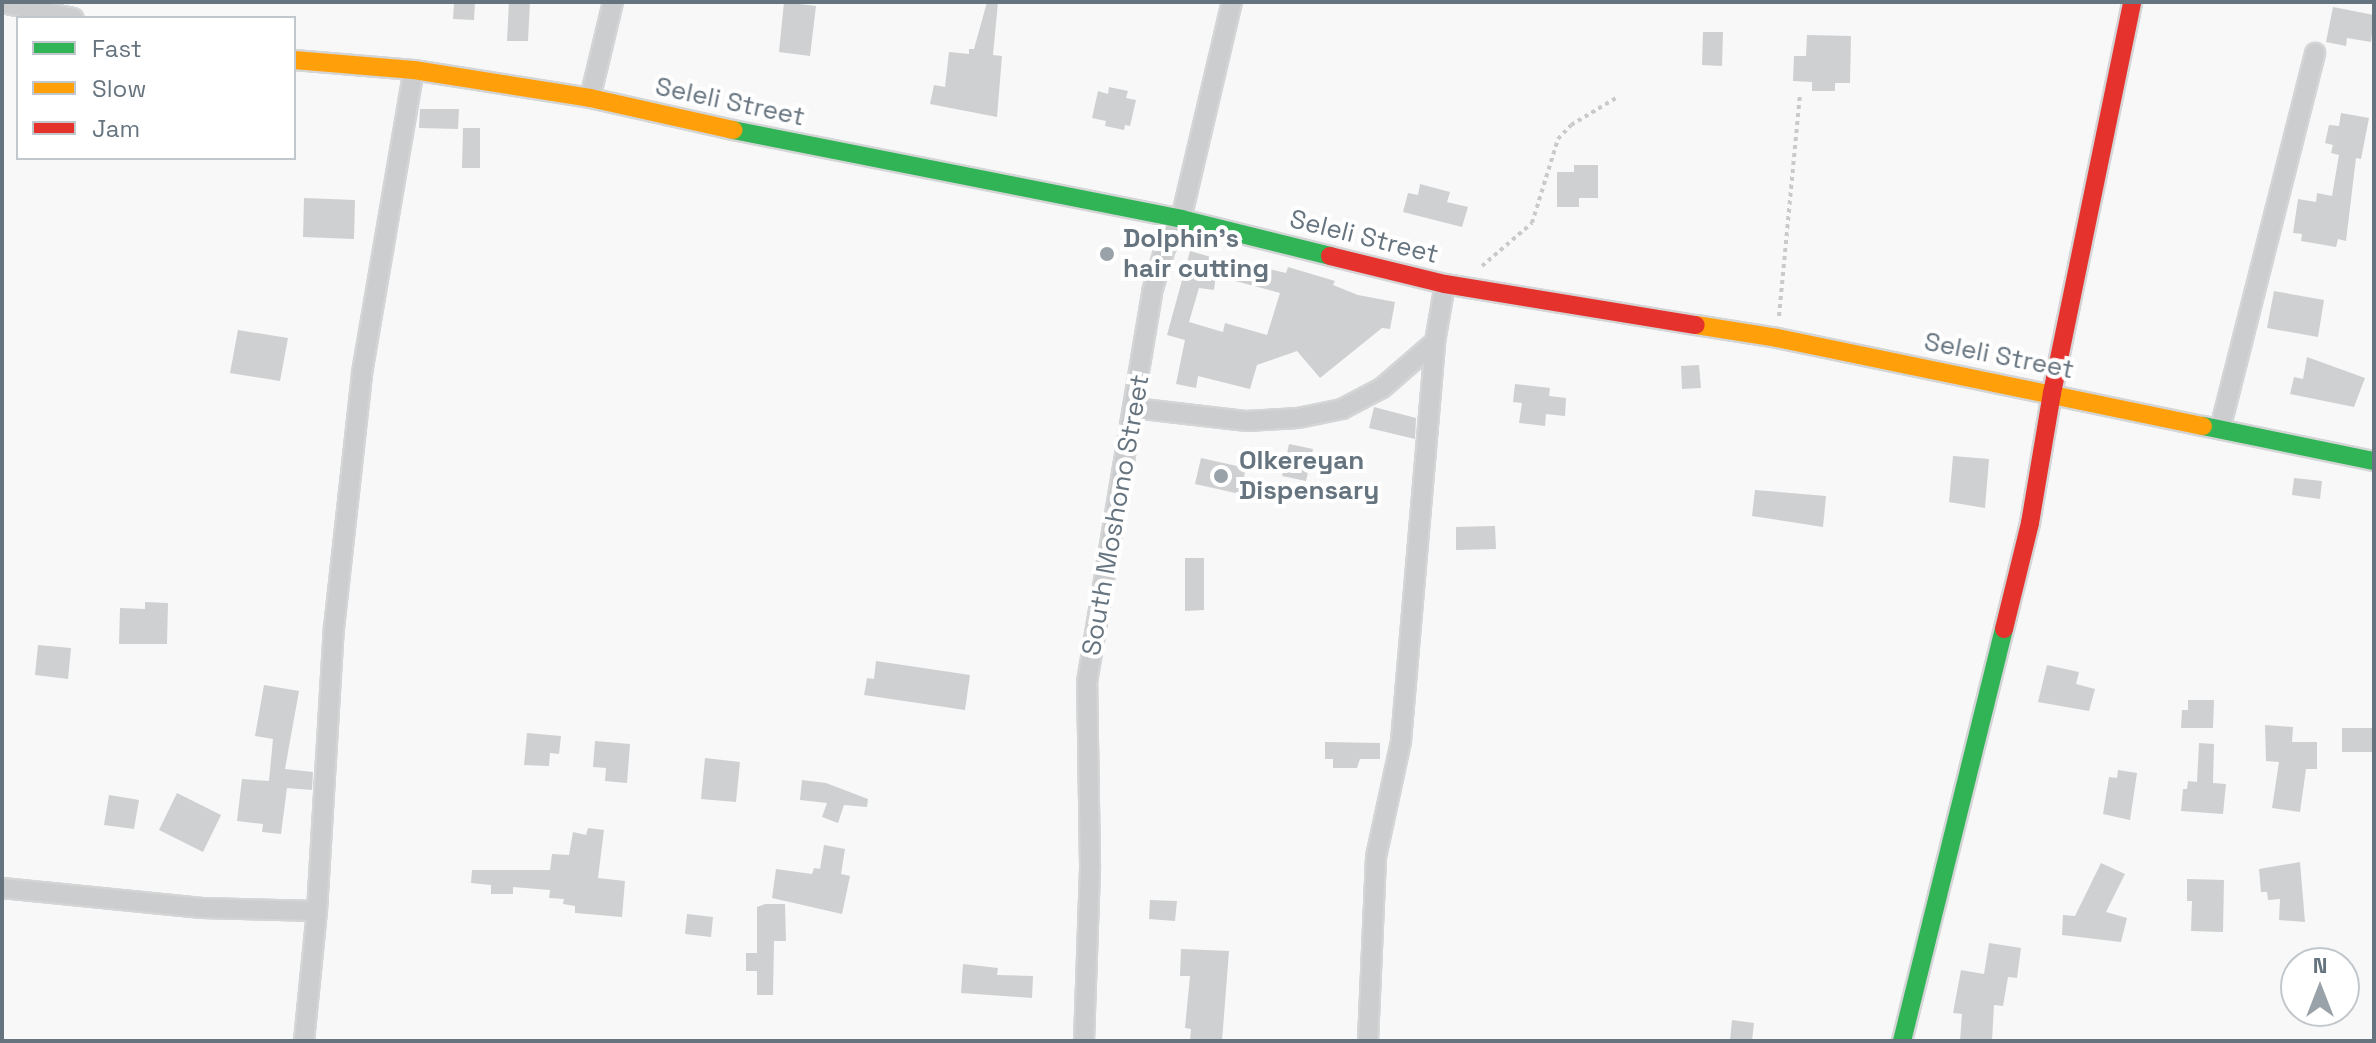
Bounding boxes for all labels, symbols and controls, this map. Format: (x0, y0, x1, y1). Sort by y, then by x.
legend (16, 16, 296, 160)
text: Fast (92, 33, 142, 64)
street label: Seleli Street (652, 71, 808, 133)
text: Slow (92, 73, 146, 104)
text: Jam (92, 113, 140, 144)
street label: Seleli Street (1286, 203, 1442, 271)
place label: Dolphin's hair cutting (1123, 223, 1269, 284)
marker: Dolphin's hair cutting (1098, 245, 1116, 263)
street label: Seleli Street (1921, 326, 2077, 386)
street label: South Moshono Street (1076, 372, 1156, 658)
place label: Olkereyan Dispensary (1239, 445, 1379, 506)
marker: Olkereyan Dispensary (1210, 465, 1232, 487)
north arrow (2280, 947, 2360, 1027)
text: N (2313, 951, 2327, 979)

